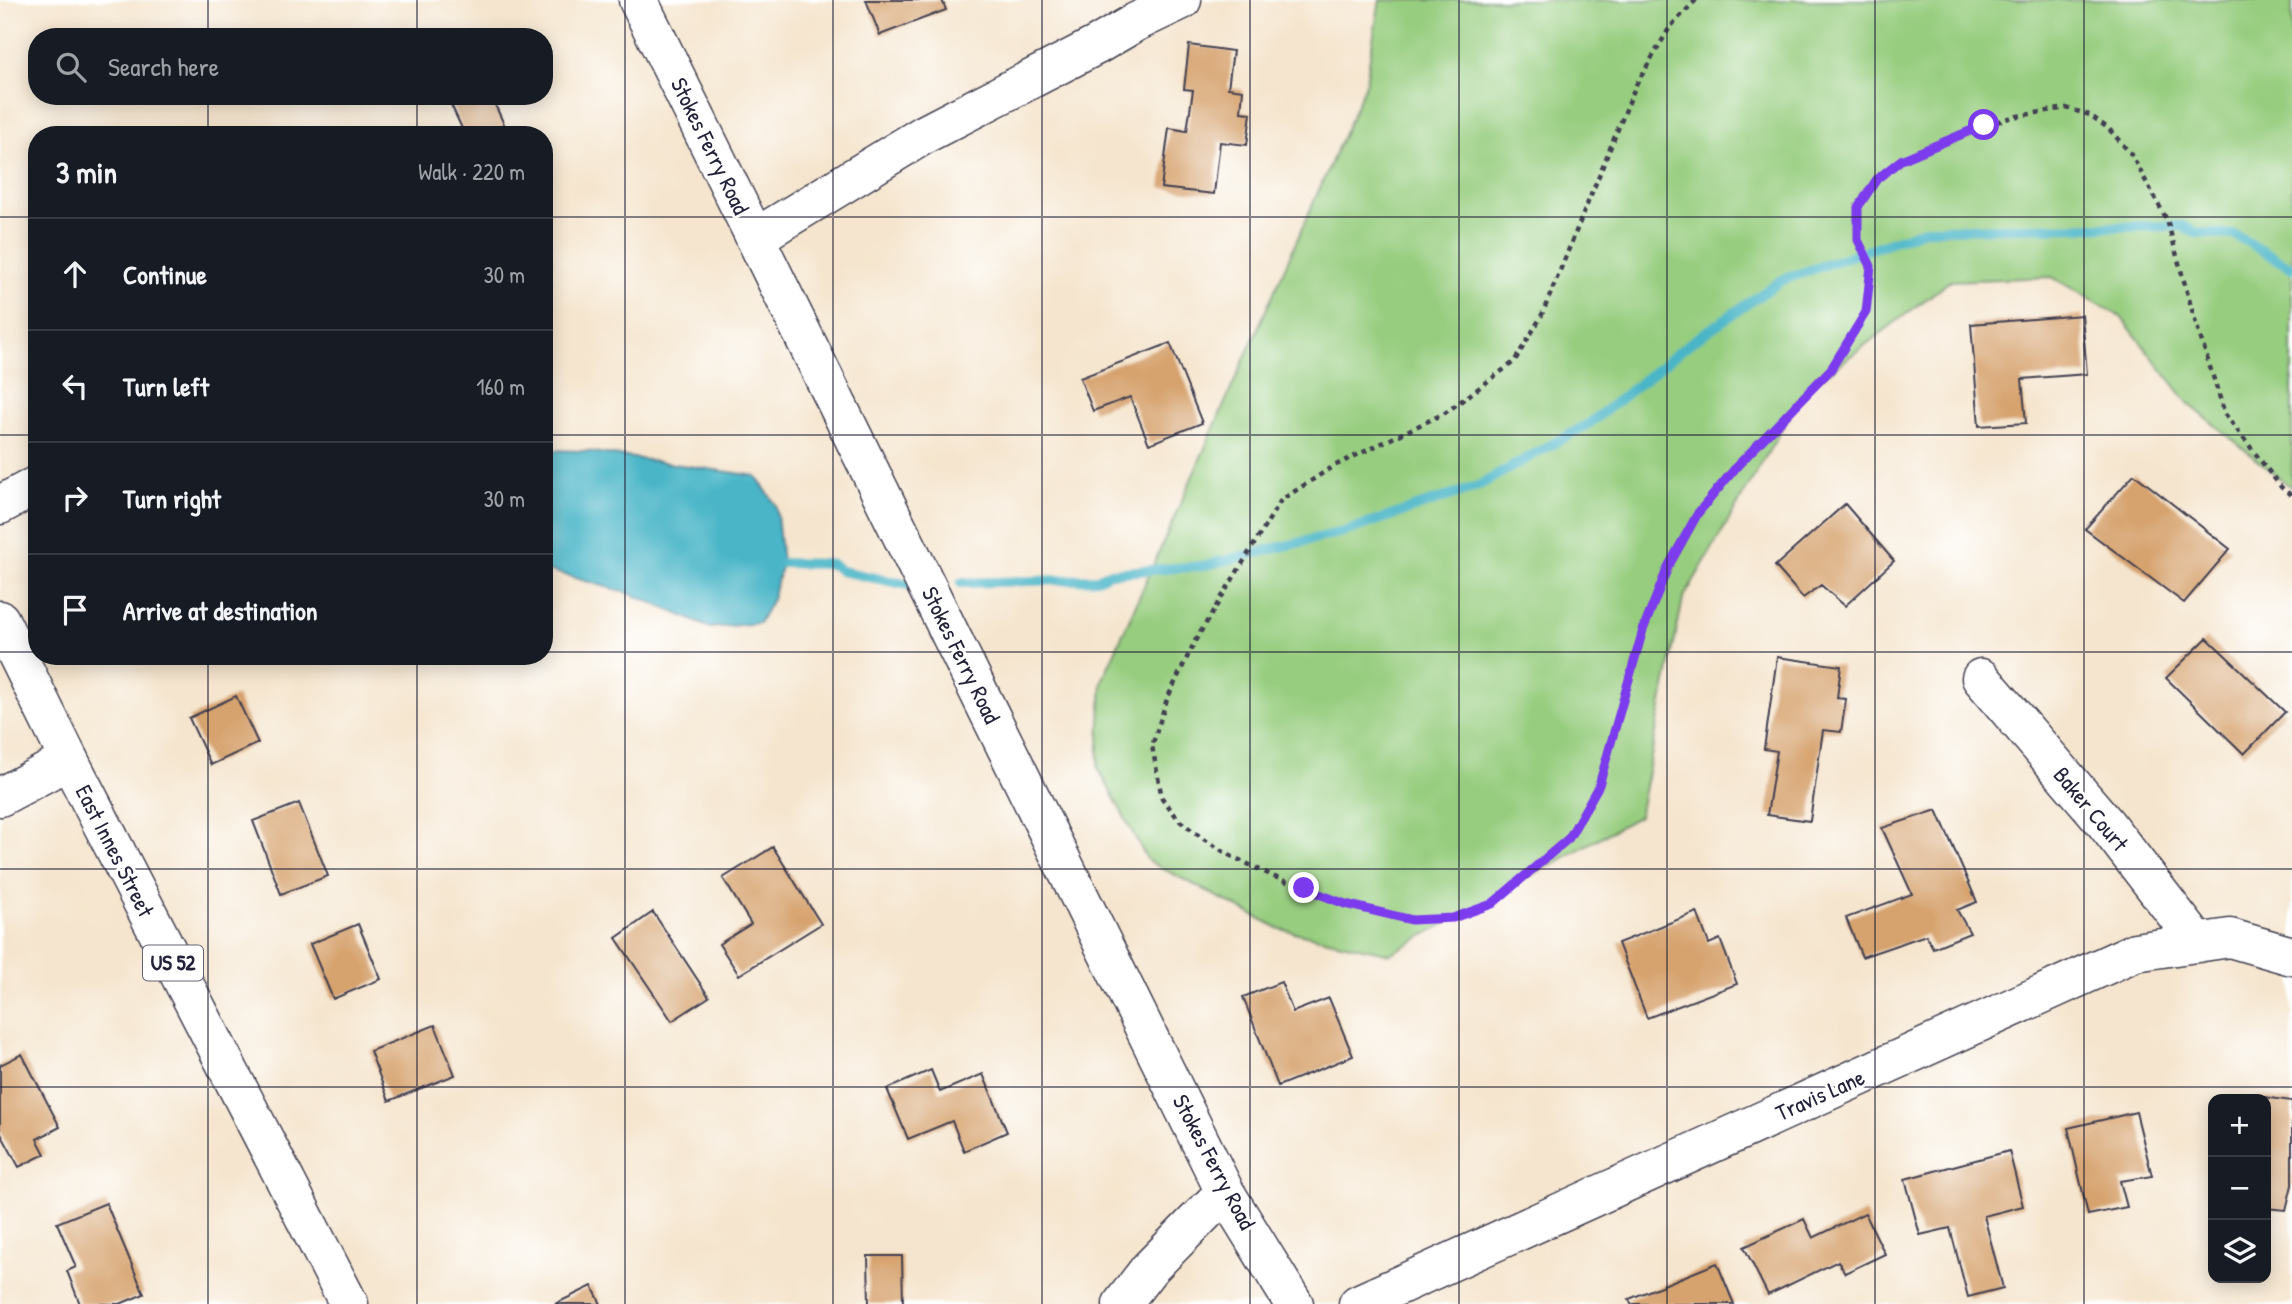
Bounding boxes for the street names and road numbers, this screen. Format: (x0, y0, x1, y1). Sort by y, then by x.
street label: Stokes Ferry Road (664, 72, 757, 219)
street label: Stokes Ferry Road (915, 581, 1008, 728)
street label: Baker Court (2047, 760, 2137, 858)
street label: East Innes Street (69, 779, 163, 923)
road number: US 52 (143, 946, 203, 981)
street label: Travis Lane (1770, 1061, 1869, 1128)
street label: Stokes Ferry Road (1166, 1089, 1263, 1235)

